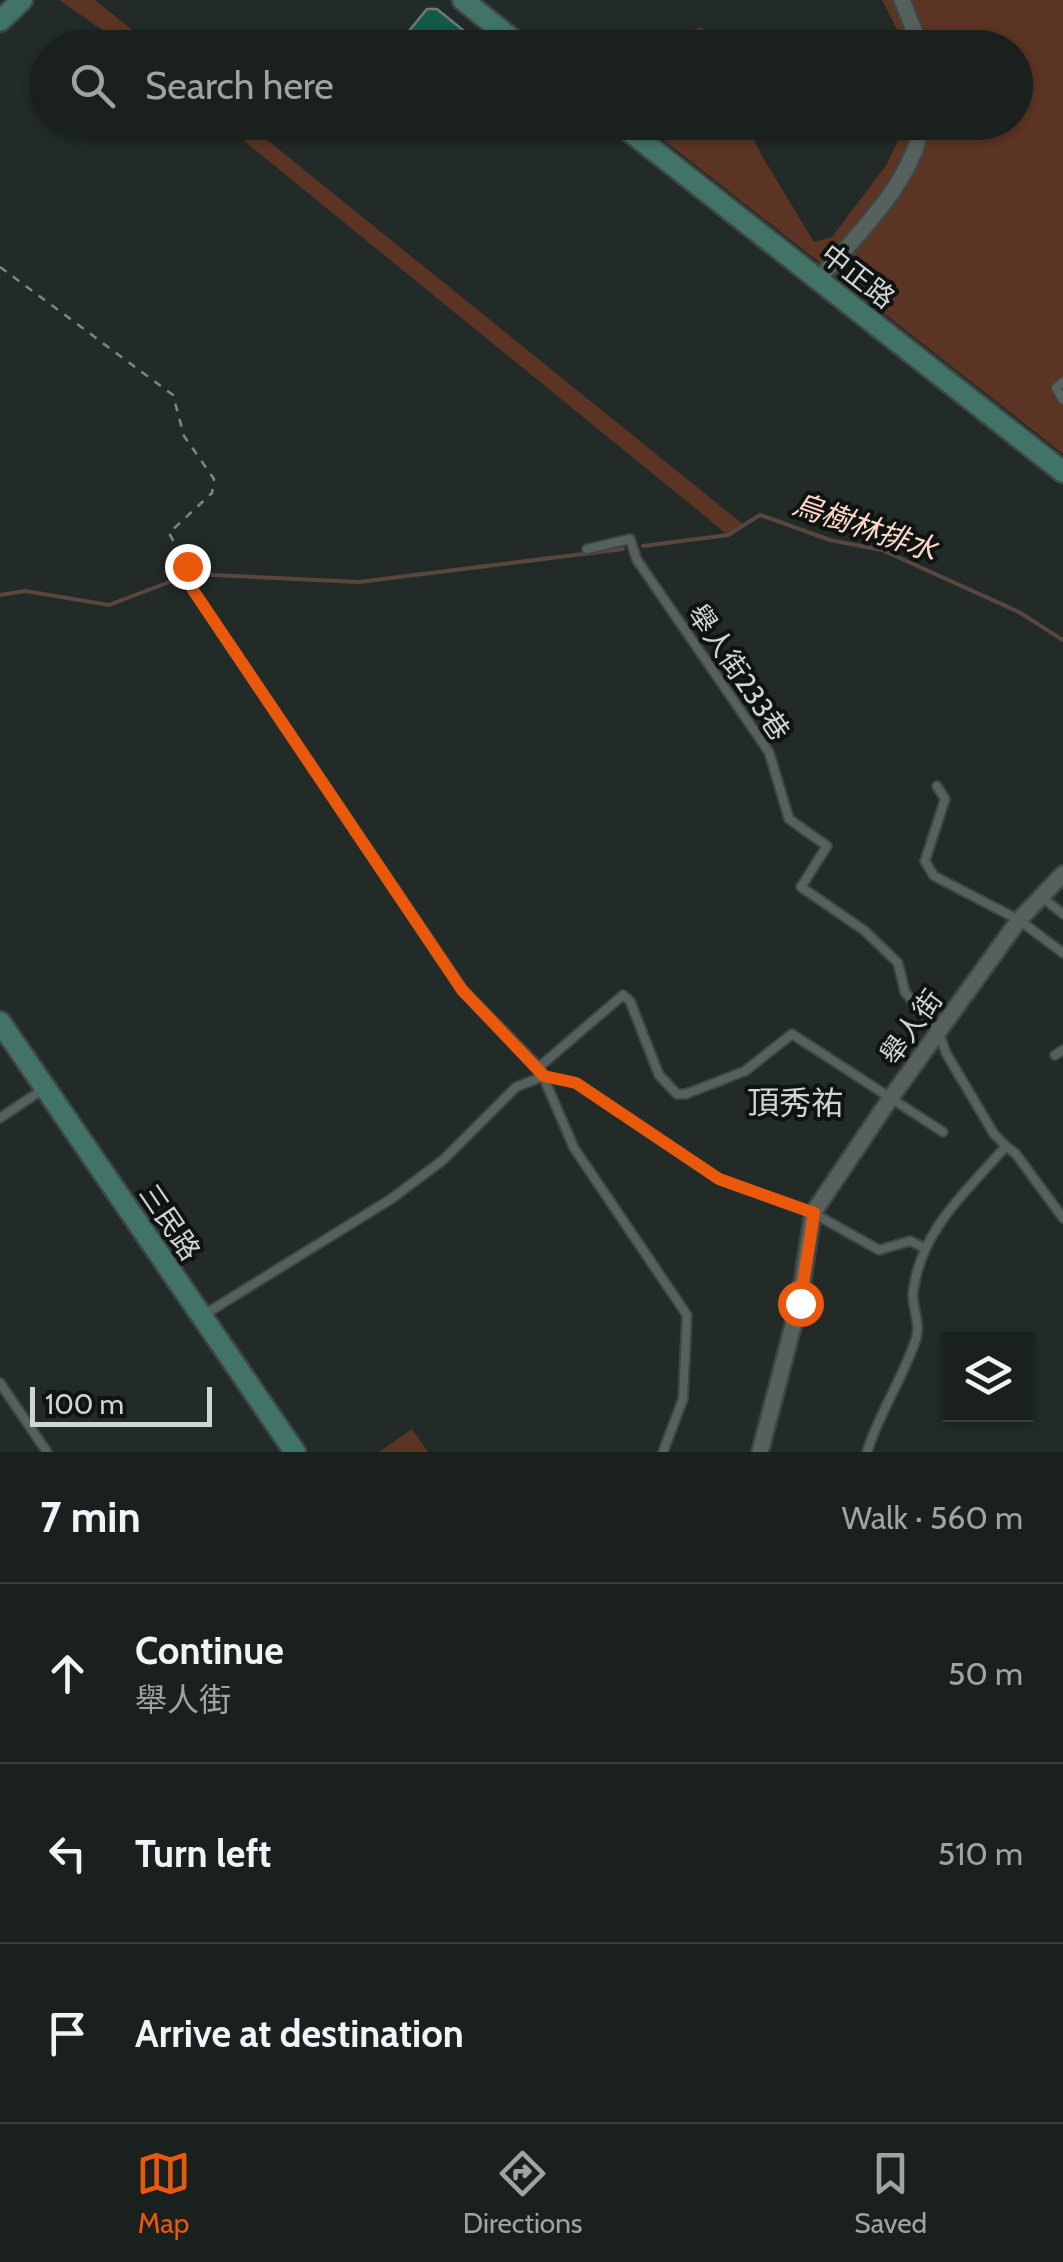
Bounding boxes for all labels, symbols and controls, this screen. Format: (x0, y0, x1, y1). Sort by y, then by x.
search box (30, 30, 1033, 140)
icon: search (65, 58, 120, 113)
text: Search here (145, 62, 334, 109)
street label: 中正路 (814, 237, 902, 315)
water label: 烏樹林排水 (788, 485, 944, 570)
route end (165, 544, 211, 590)
street label: 舉人街233巷 (681, 597, 797, 747)
street label: 舉人街 (873, 983, 949, 1071)
district label: 頂秀祐 (747, 1083, 843, 1122)
street label: 三民路 (132, 1178, 208, 1266)
route start (778, 1281, 824, 1327)
map controls (943, 1332, 1033, 1422)
button: layers (943, 1332, 1033, 1422)
scale bar (30, 1382, 212, 1426)
text: 100 m (45, 1387, 124, 1421)
text: 7 min (40, 1491, 141, 1543)
text: Walk · 560 m (842, 1498, 1023, 1537)
text: Continue (135, 1627, 284, 1674)
icon: ahead (40, 1646, 95, 1701)
text: 50 m (948, 1654, 1023, 1693)
text: 舉人街 (135, 1680, 231, 1719)
icon: left (40, 1826, 95, 1881)
text: Turn left (135, 1830, 271, 1877)
text: 510 m (938, 1834, 1023, 1873)
icon: arrive (40, 2006, 95, 2061)
text: Arrive at destination (135, 2010, 464, 2057)
tab: Map (136, 2146, 191, 2240)
tab: Directions (463, 2146, 582, 2240)
tab: Saved (854, 2146, 927, 2240)

